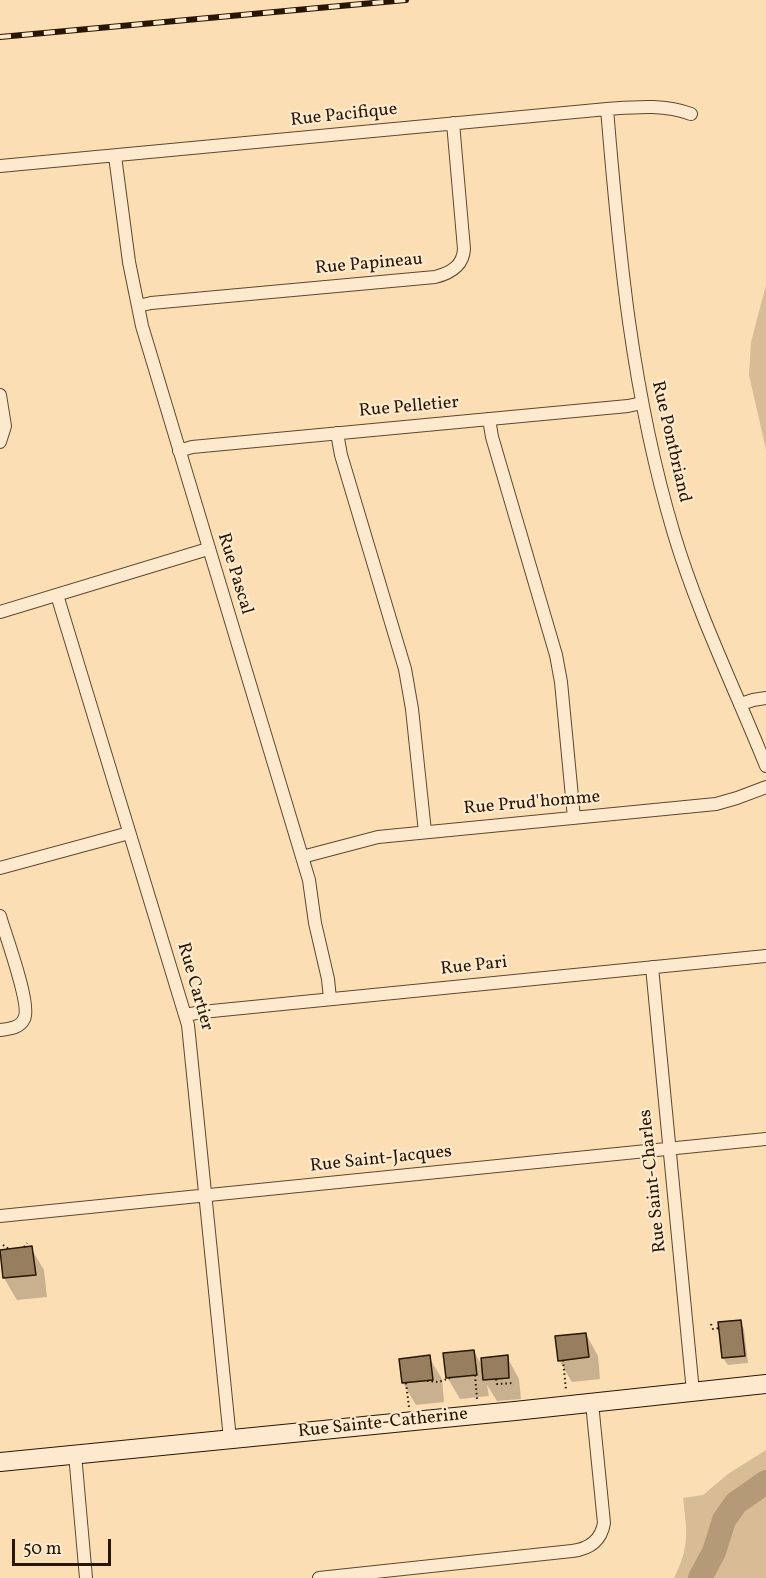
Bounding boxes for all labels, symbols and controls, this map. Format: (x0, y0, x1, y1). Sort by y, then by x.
street label: Rue Pacifique (290, 100, 398, 132)
street label: Rue Papineau (314, 250, 424, 280)
street label: Rue Pontbriand (646, 379, 694, 505)
street label: Rue Pelletier (358, 393, 460, 423)
street label: Rue Pascal (211, 531, 257, 617)
street label: Rue Prud'homme (463, 787, 601, 821)
street label: Rue Cartier (171, 940, 217, 1034)
street label: Rue Pari (440, 953, 508, 981)
street label: Rue Saint-Charles (636, 1108, 672, 1254)
street label: Rue Saint-Jacques (309, 1142, 453, 1178)
street label: Rue Sainte-Catherine (297, 1404, 469, 1444)
scale bar (15, 1527, 114, 1565)
text: 50 m (23, 1537, 62, 1562)

